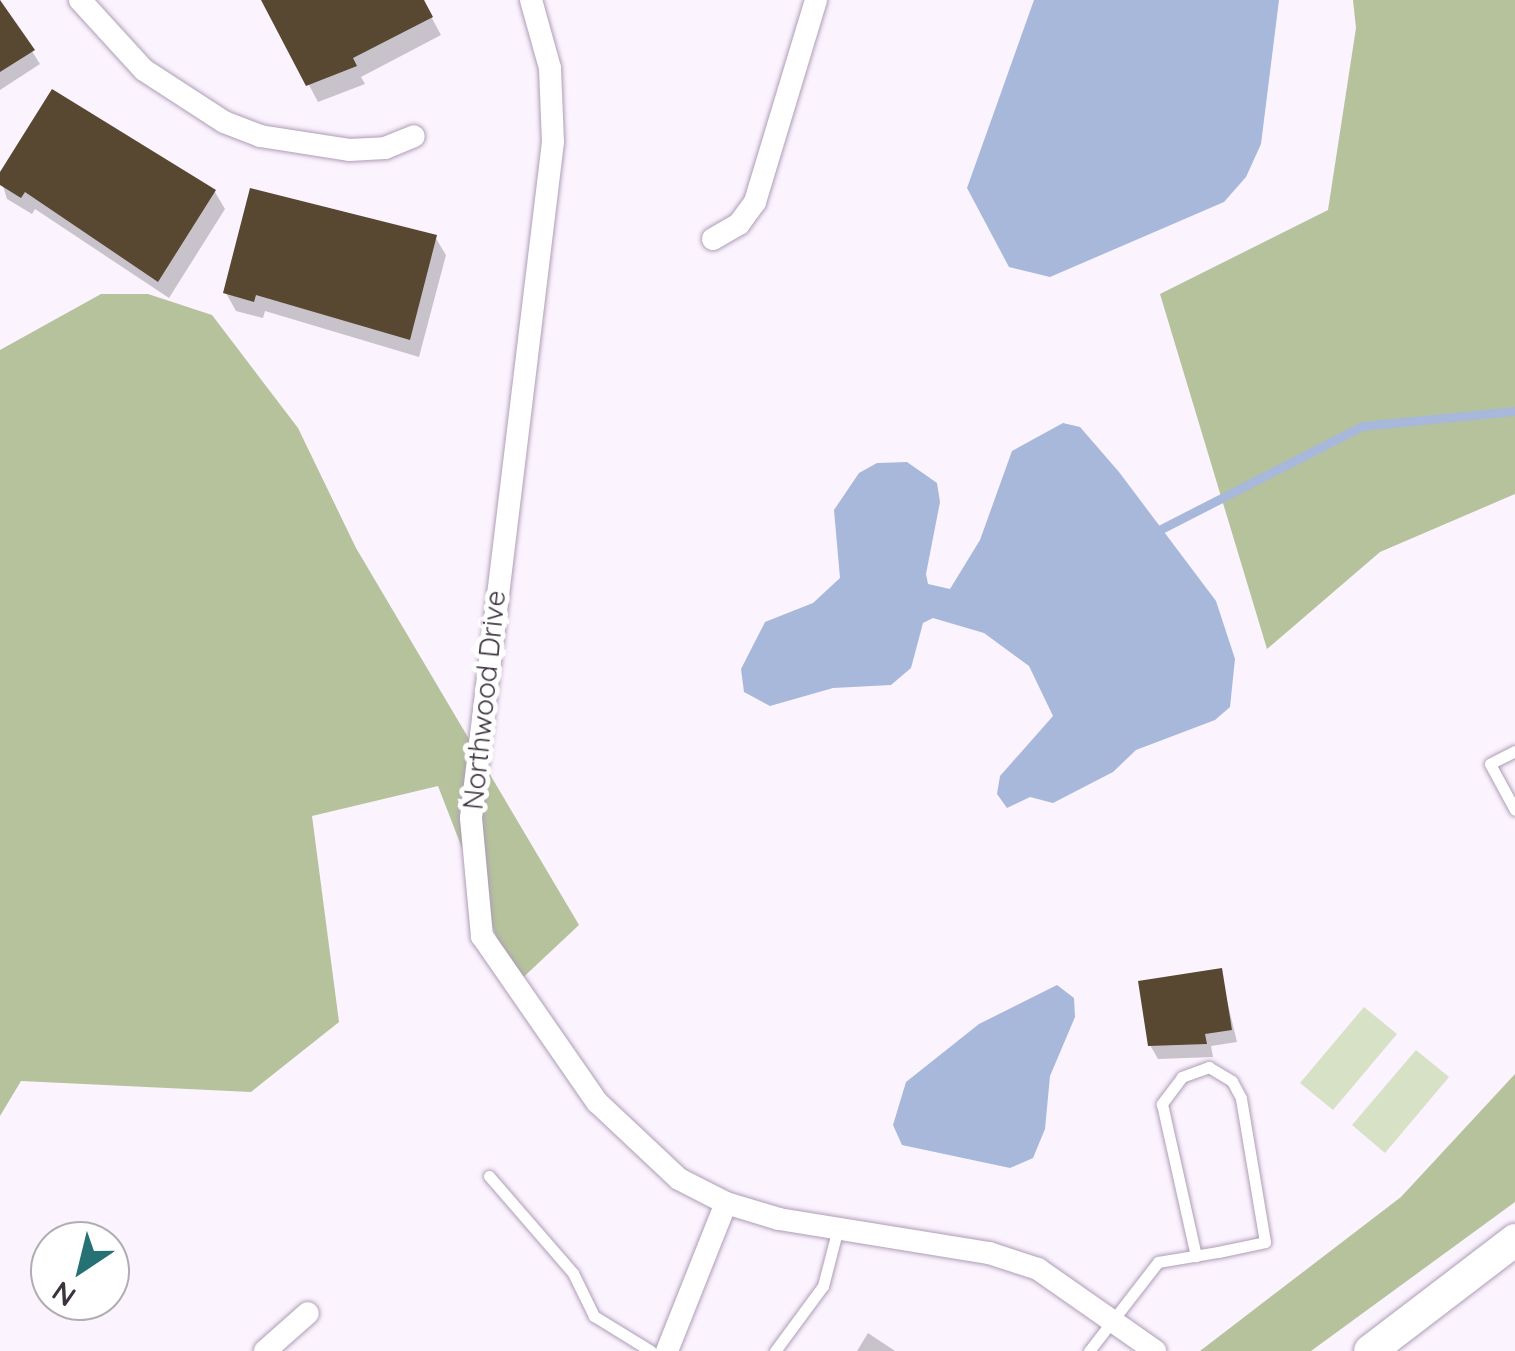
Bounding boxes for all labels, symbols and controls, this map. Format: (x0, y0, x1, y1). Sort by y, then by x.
street label: Northwood Drive (456, 589, 512, 811)
north arrow (30, 1221, 130, 1321)
text: N (45, 1274, 82, 1315)

